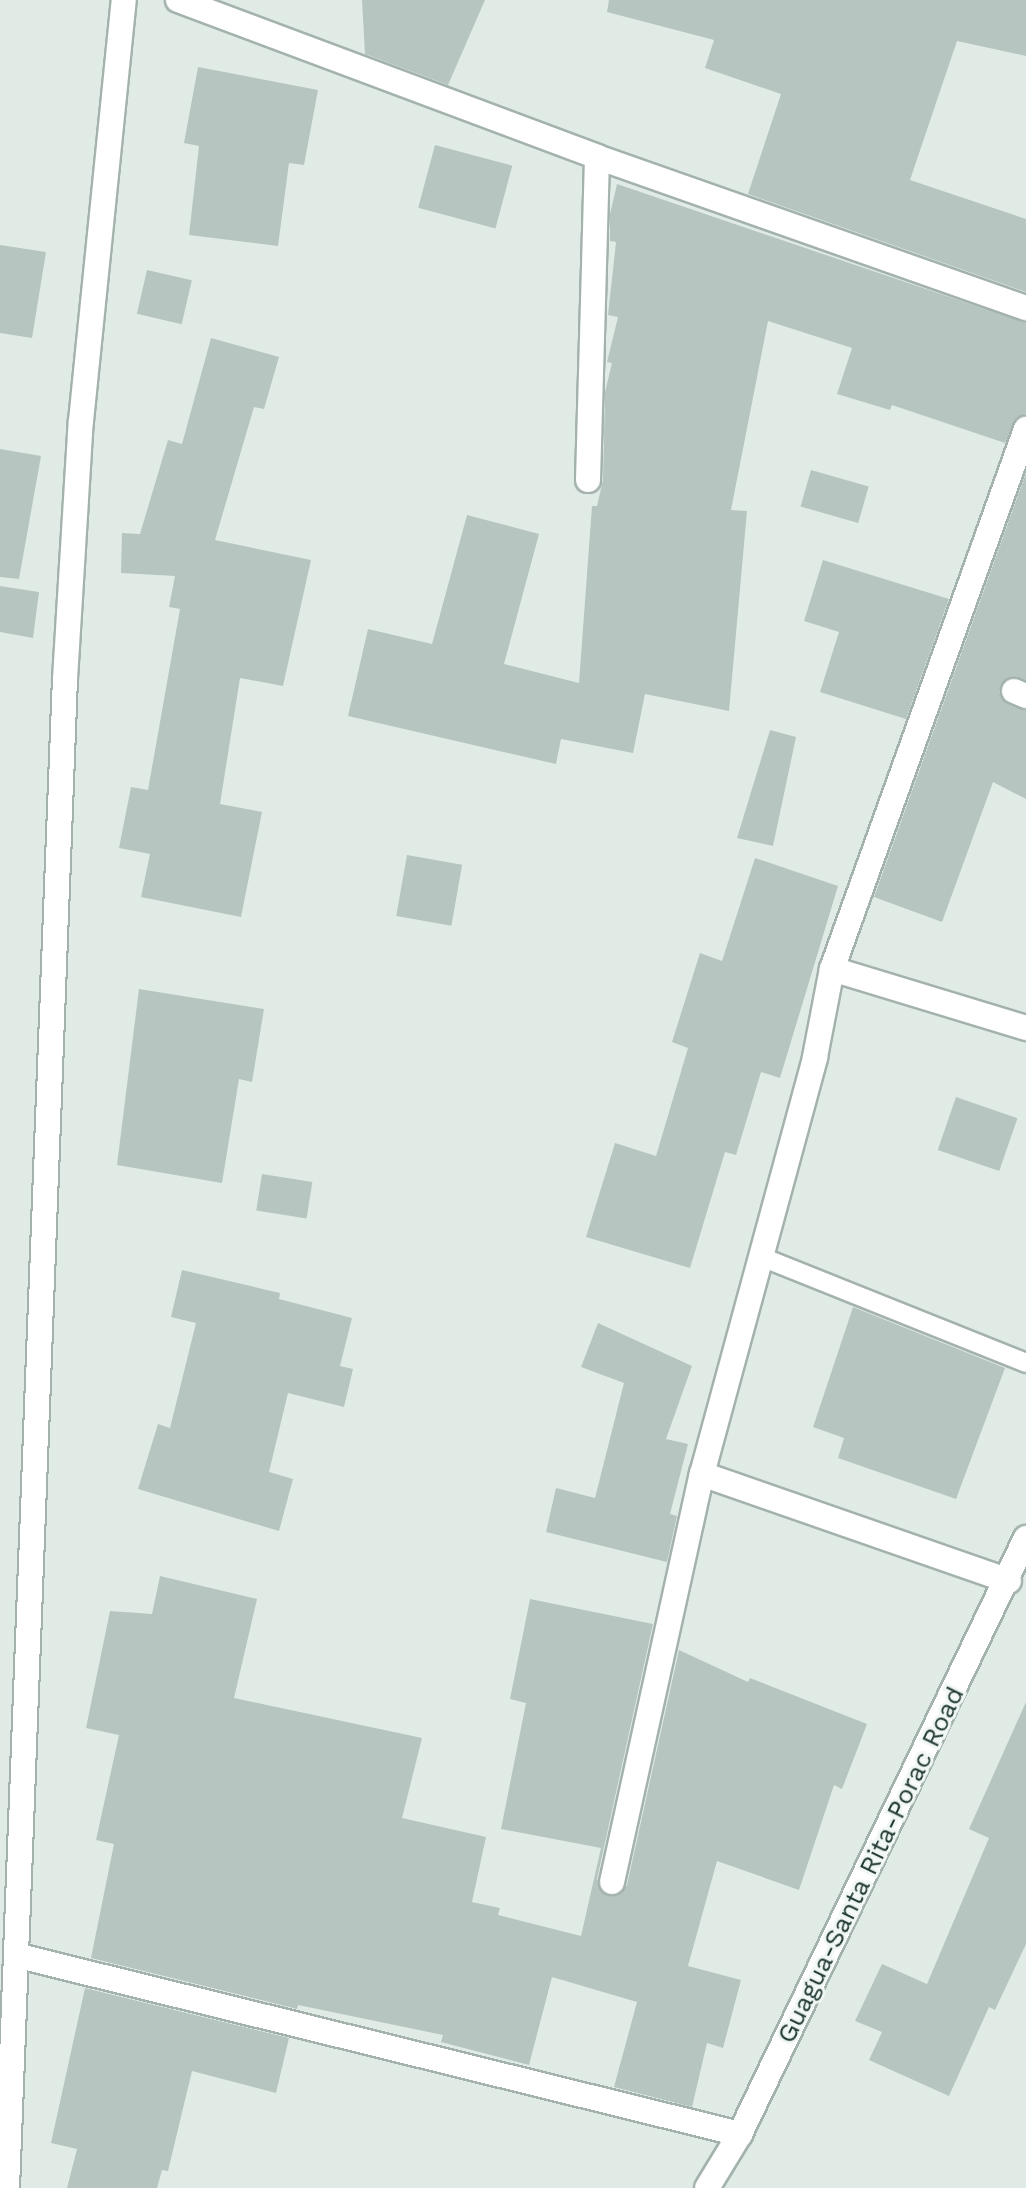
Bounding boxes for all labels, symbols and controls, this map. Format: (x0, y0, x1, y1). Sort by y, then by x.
street label: Guagua-Santa Rita-Porac Road (771, 1681, 971, 2049)

